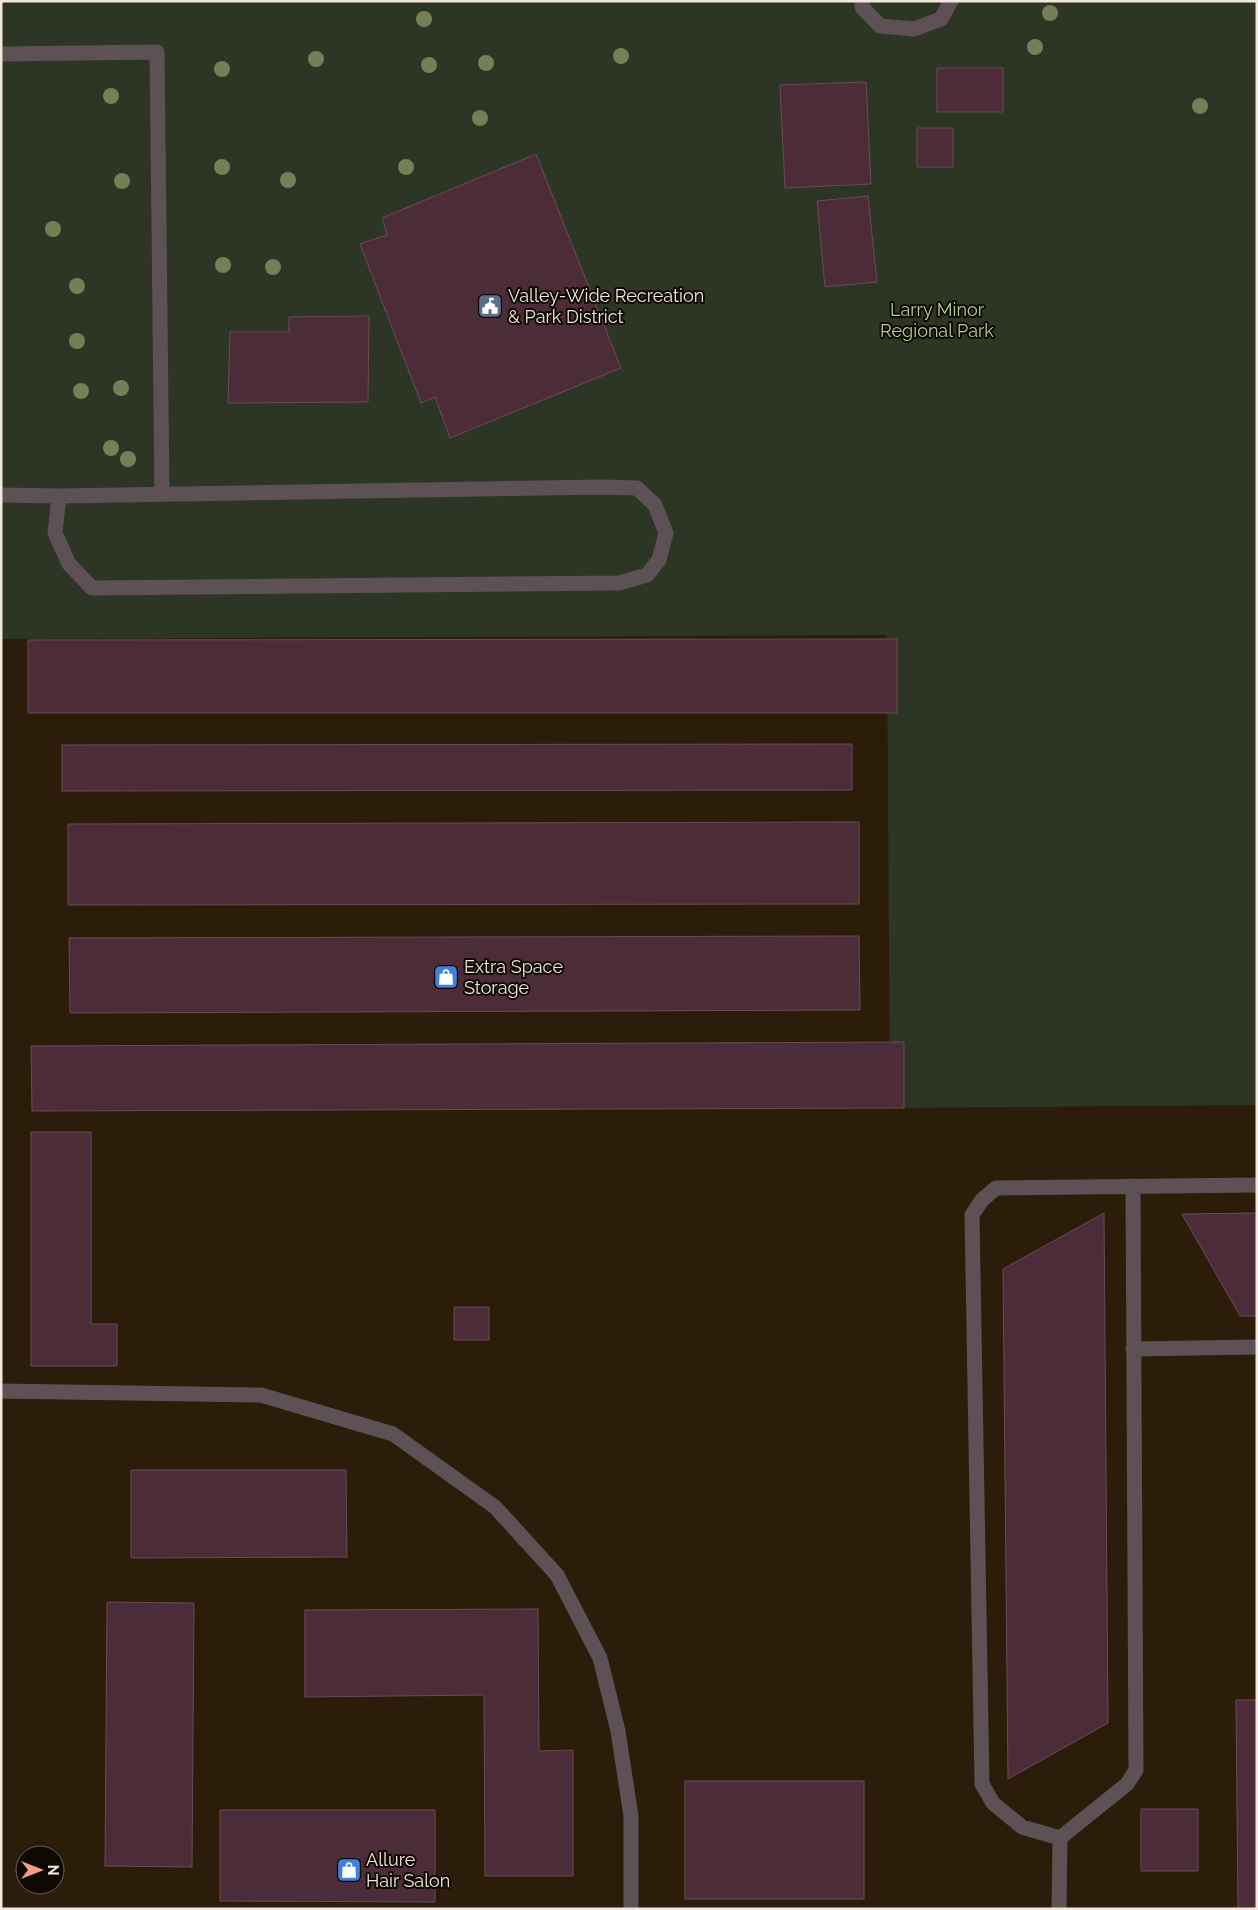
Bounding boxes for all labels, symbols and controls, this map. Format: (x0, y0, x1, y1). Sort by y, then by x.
place label: Valley-Wide Recreation & Park District (508, 285, 704, 327)
public building icon: Valley-Wide Recreation & Park District (477, 293, 503, 319)
park label: Larry Minor Regional Park (880, 299, 994, 341)
place label: Extra Space Storage (464, 956, 563, 998)
shop icon: Extra Space Storage (433, 964, 459, 990)
north arrow (15, 1845, 65, 1895)
place label: Allure Hair Salon (366, 1849, 450, 1891)
shop icon: Allure Hair Salon (336, 1857, 362, 1883)
text: N (45, 1865, 61, 1875)

